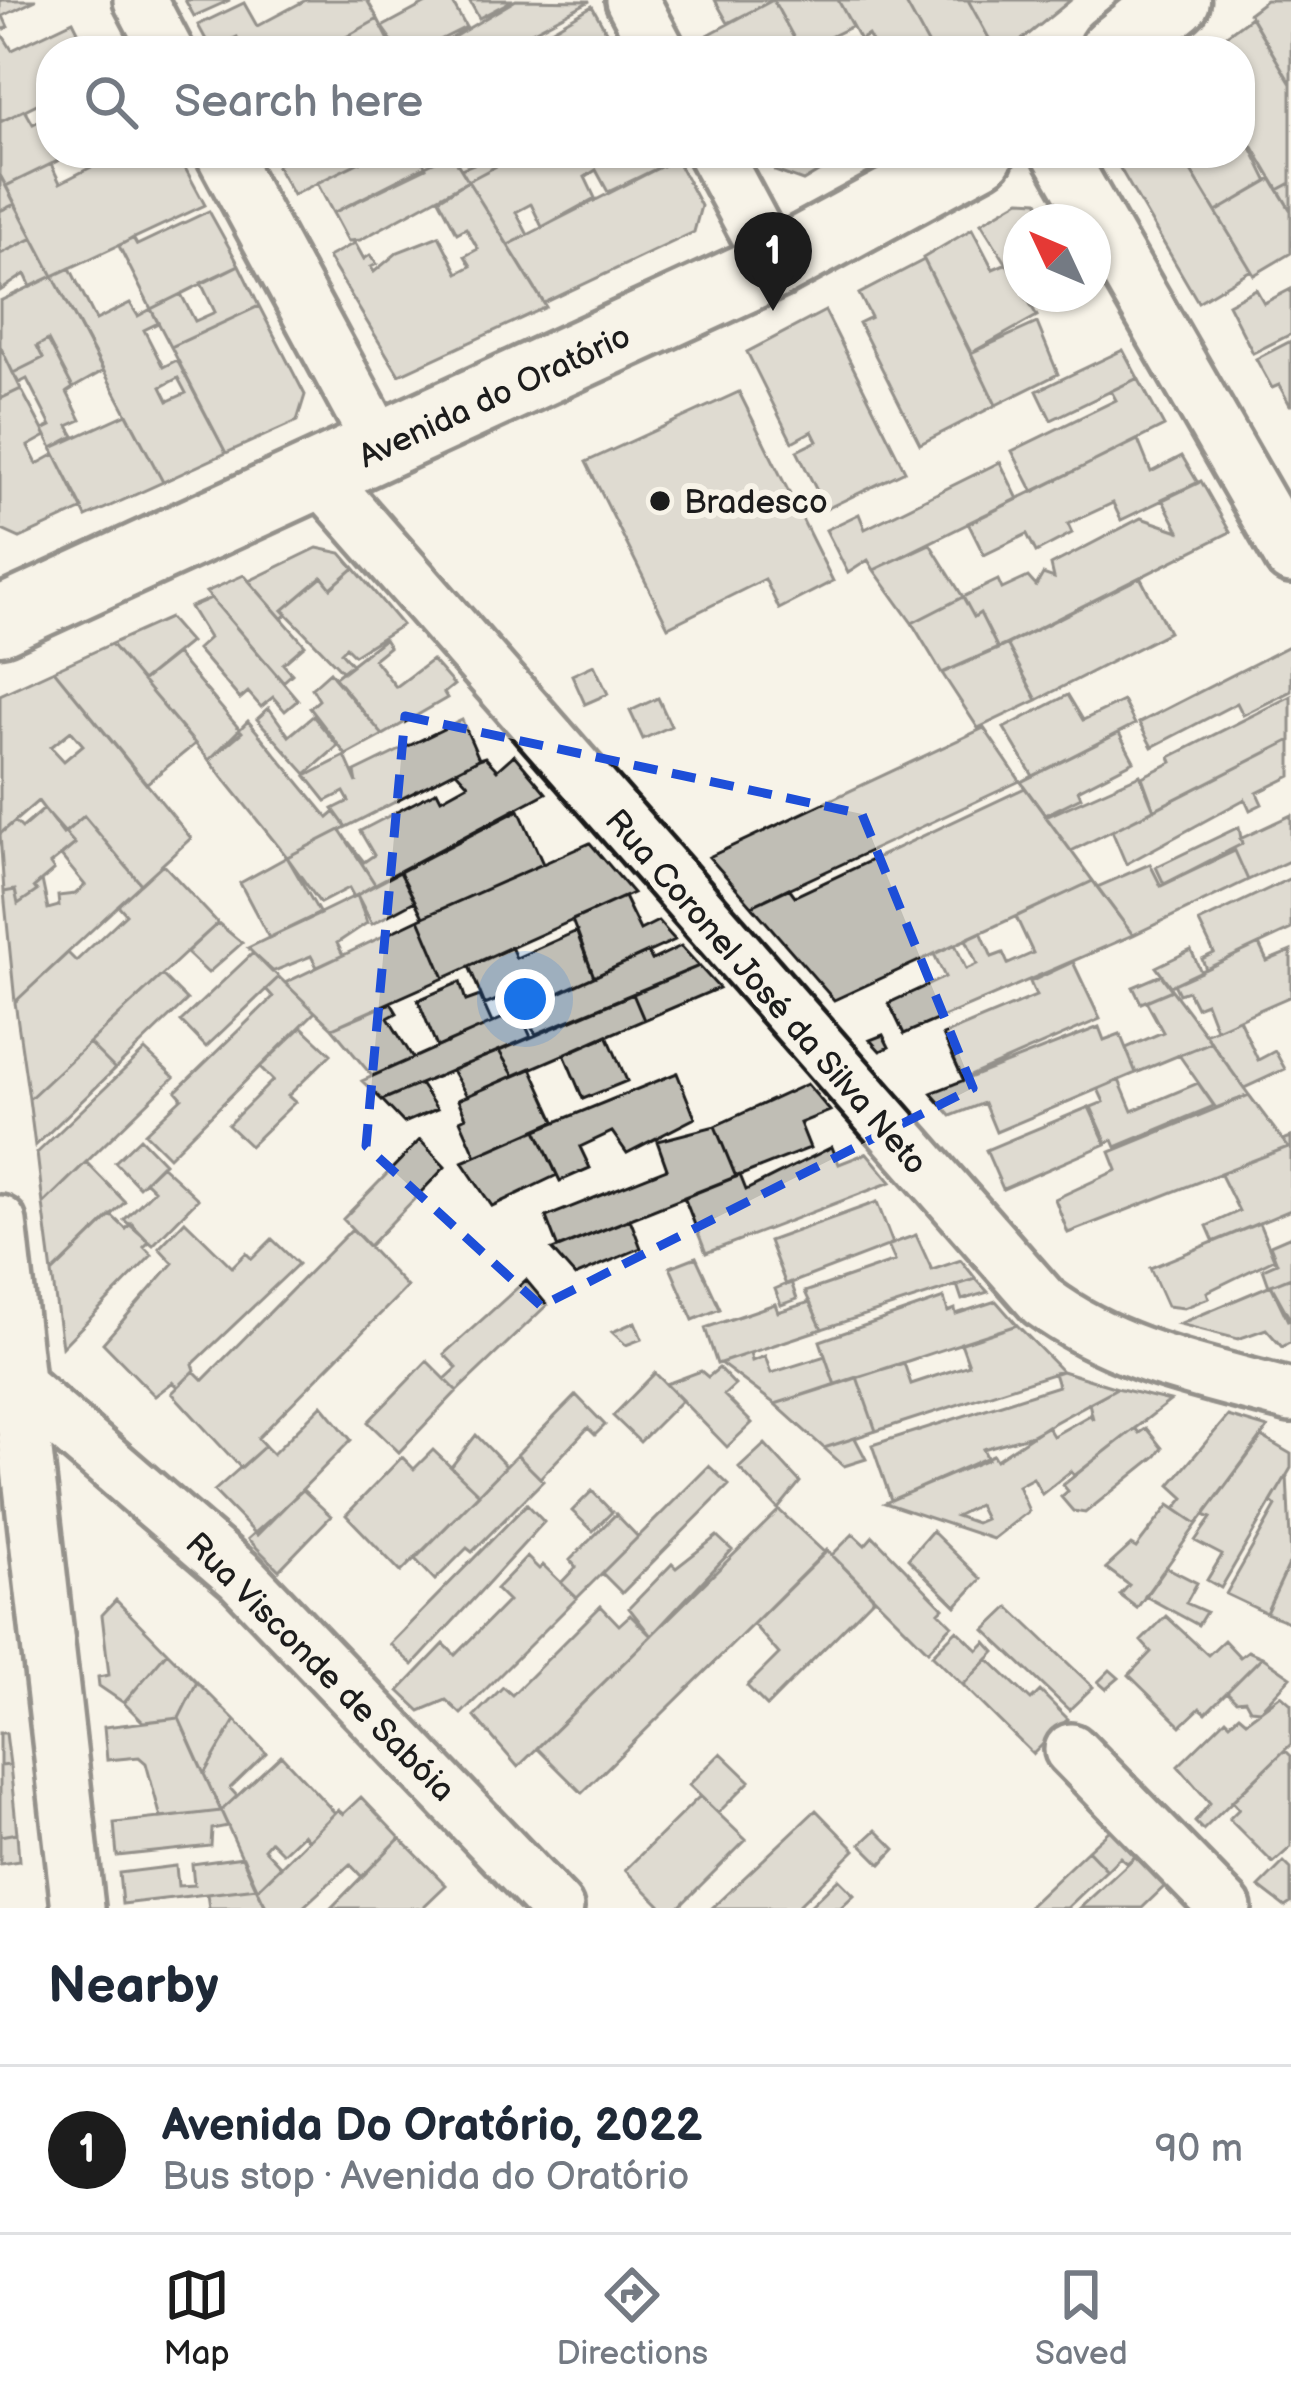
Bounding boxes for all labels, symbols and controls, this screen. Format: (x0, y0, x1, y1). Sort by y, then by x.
search box (36, 36, 1255, 168)
icon: search (78, 69, 144, 135)
text: Search here (174, 75, 423, 130)
north arrow (1003, 204, 1111, 312)
pin: 1 (734, 212, 812, 311)
street label: Avenida do Oratório (353, 316, 637, 477)
place label: Bradesco (684, 483, 828, 523)
marker: Bradesco (647, 488, 673, 514)
street label: Rua Coronel José da Silva Neto (596, 801, 935, 1183)
your location (495, 969, 555, 1029)
street label: Rua Visconde de Sabóia (177, 1524, 463, 1810)
text: Nearby (48, 1956, 219, 2017)
text: Avenida Do Oratório, 2022 (162, 2099, 703, 2154)
text: 1 (79, 2126, 95, 2173)
text: 90 m (1155, 2126, 1243, 2173)
text: Bus stop · Avenida do Oratório (162, 2154, 689, 2201)
tab: Map (163, 2262, 230, 2374)
tab: Directions (556, 2262, 708, 2374)
tab: Saved (1035, 2262, 1128, 2374)

